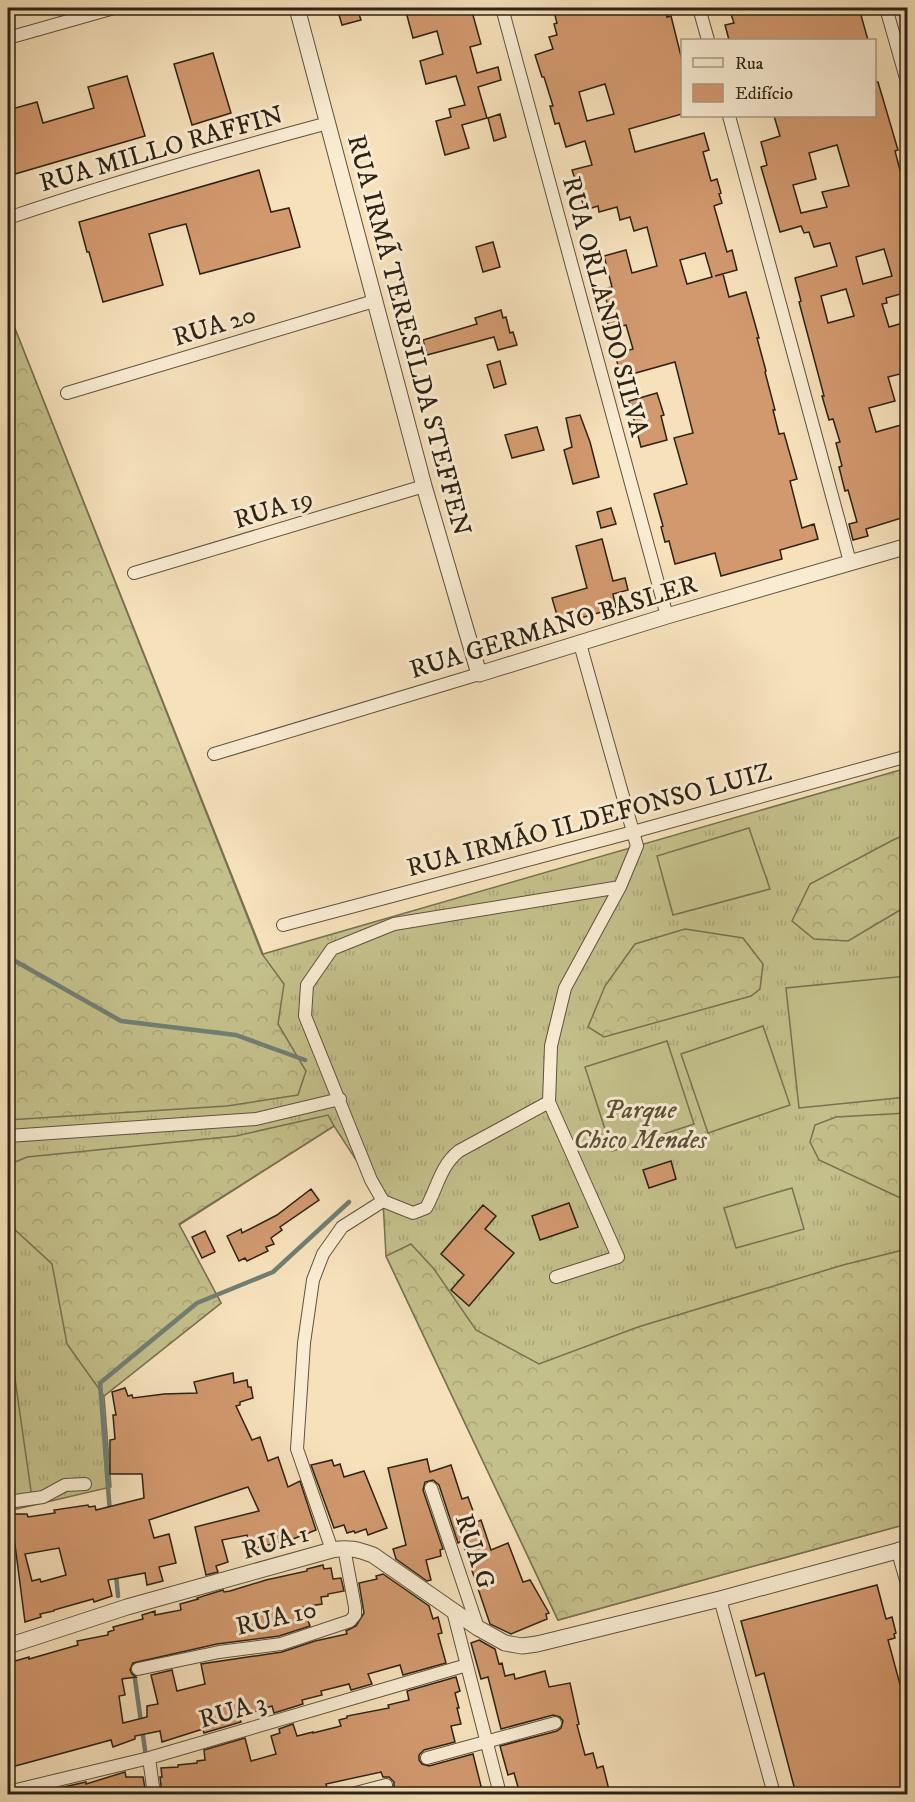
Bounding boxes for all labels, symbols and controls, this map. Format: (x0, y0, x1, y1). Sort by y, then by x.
legend (681, 39, 876, 117)
text: Rua (735, 53, 764, 75)
text: Edifício (735, 83, 793, 105)
street label: RUA MILLO RAFFIN (36, 99, 287, 200)
street label: RUA IRMÃ TERESILDA STEFFEN (339, 131, 479, 540)
street label: RUA ORLANDO SILVA (554, 173, 655, 440)
street label: RUA 20 (169, 298, 260, 355)
street label: RUA 19 (230, 482, 317, 537)
street label: RUA GERMANO BASLER (406, 568, 701, 687)
street label: RUA IRMÃO ILDEFONSO LUIZ (403, 755, 775, 885)
park label: Parque Chico Mendes (573, 1094, 708, 1157)
street label: RUA G (447, 1510, 502, 1593)
street label: RUA 1 (238, 1517, 313, 1568)
street label: RUA 10 (233, 1593, 320, 1644)
street label: RUA 3 (195, 1686, 270, 1737)

